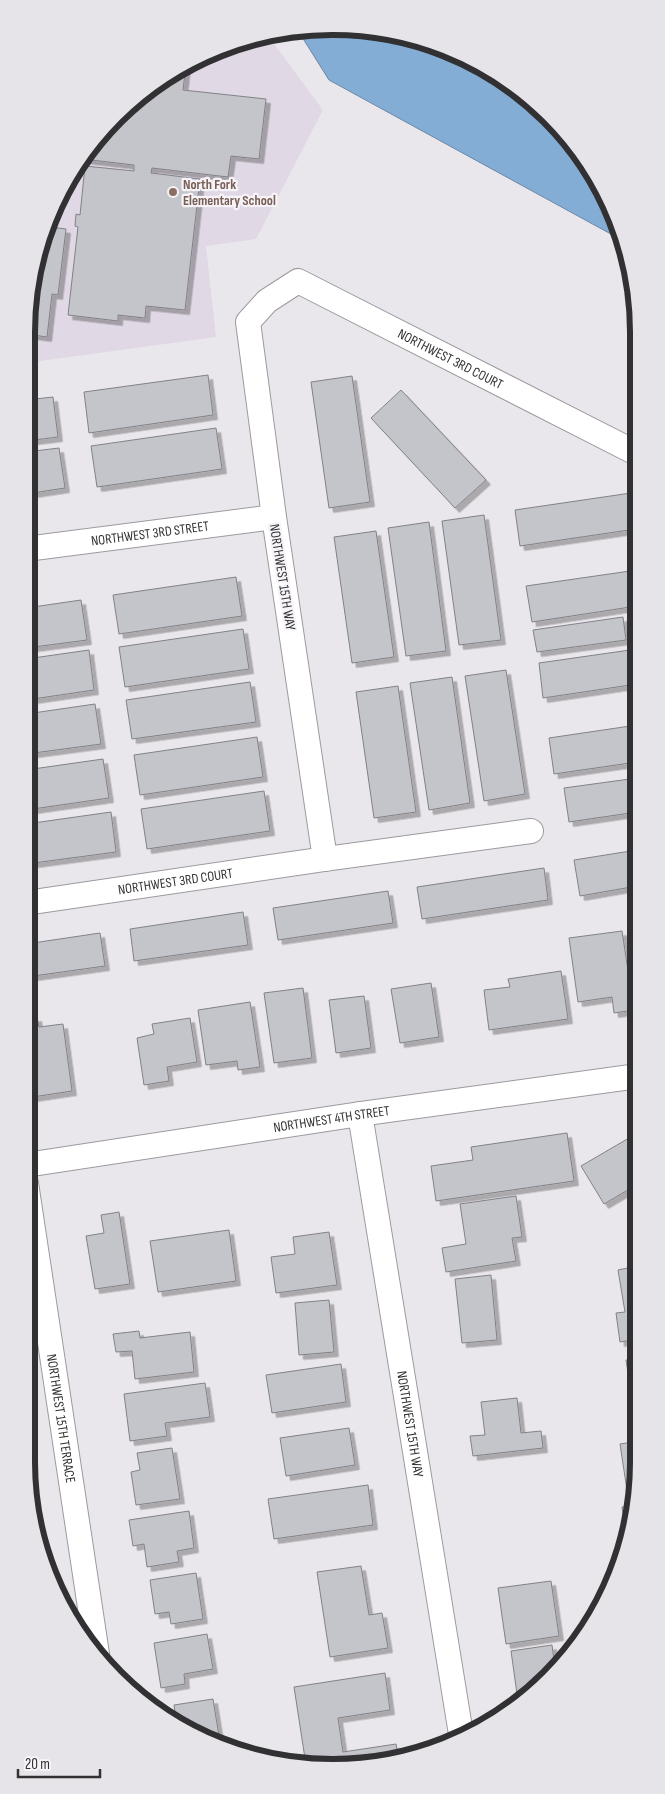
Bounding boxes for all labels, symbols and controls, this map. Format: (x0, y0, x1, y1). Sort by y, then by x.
place label: North Fork Elementary School (183, 176, 276, 209)
marker: North Fork Elementary School (167, 186, 179, 198)
street label: NORTHWEST 3RD COURT (395, 325, 506, 393)
street label: NORTHWEST 3RD STREET (90, 517, 210, 550)
street label: NORTHWEST 15TH WAY (266, 523, 299, 632)
street label: NORTHWEST 3RD COURT (117, 865, 234, 898)
street label: NORTHWEST 4TH STREET (272, 1102, 391, 1136)
street label: NORTHWEST 15TH TERRACE (43, 1353, 79, 1484)
street label: NORTHWEST 15TH WAY (393, 1370, 427, 1479)
scale bar (18, 1746, 100, 1778)
text: 20 m (25, 1755, 50, 1774)

